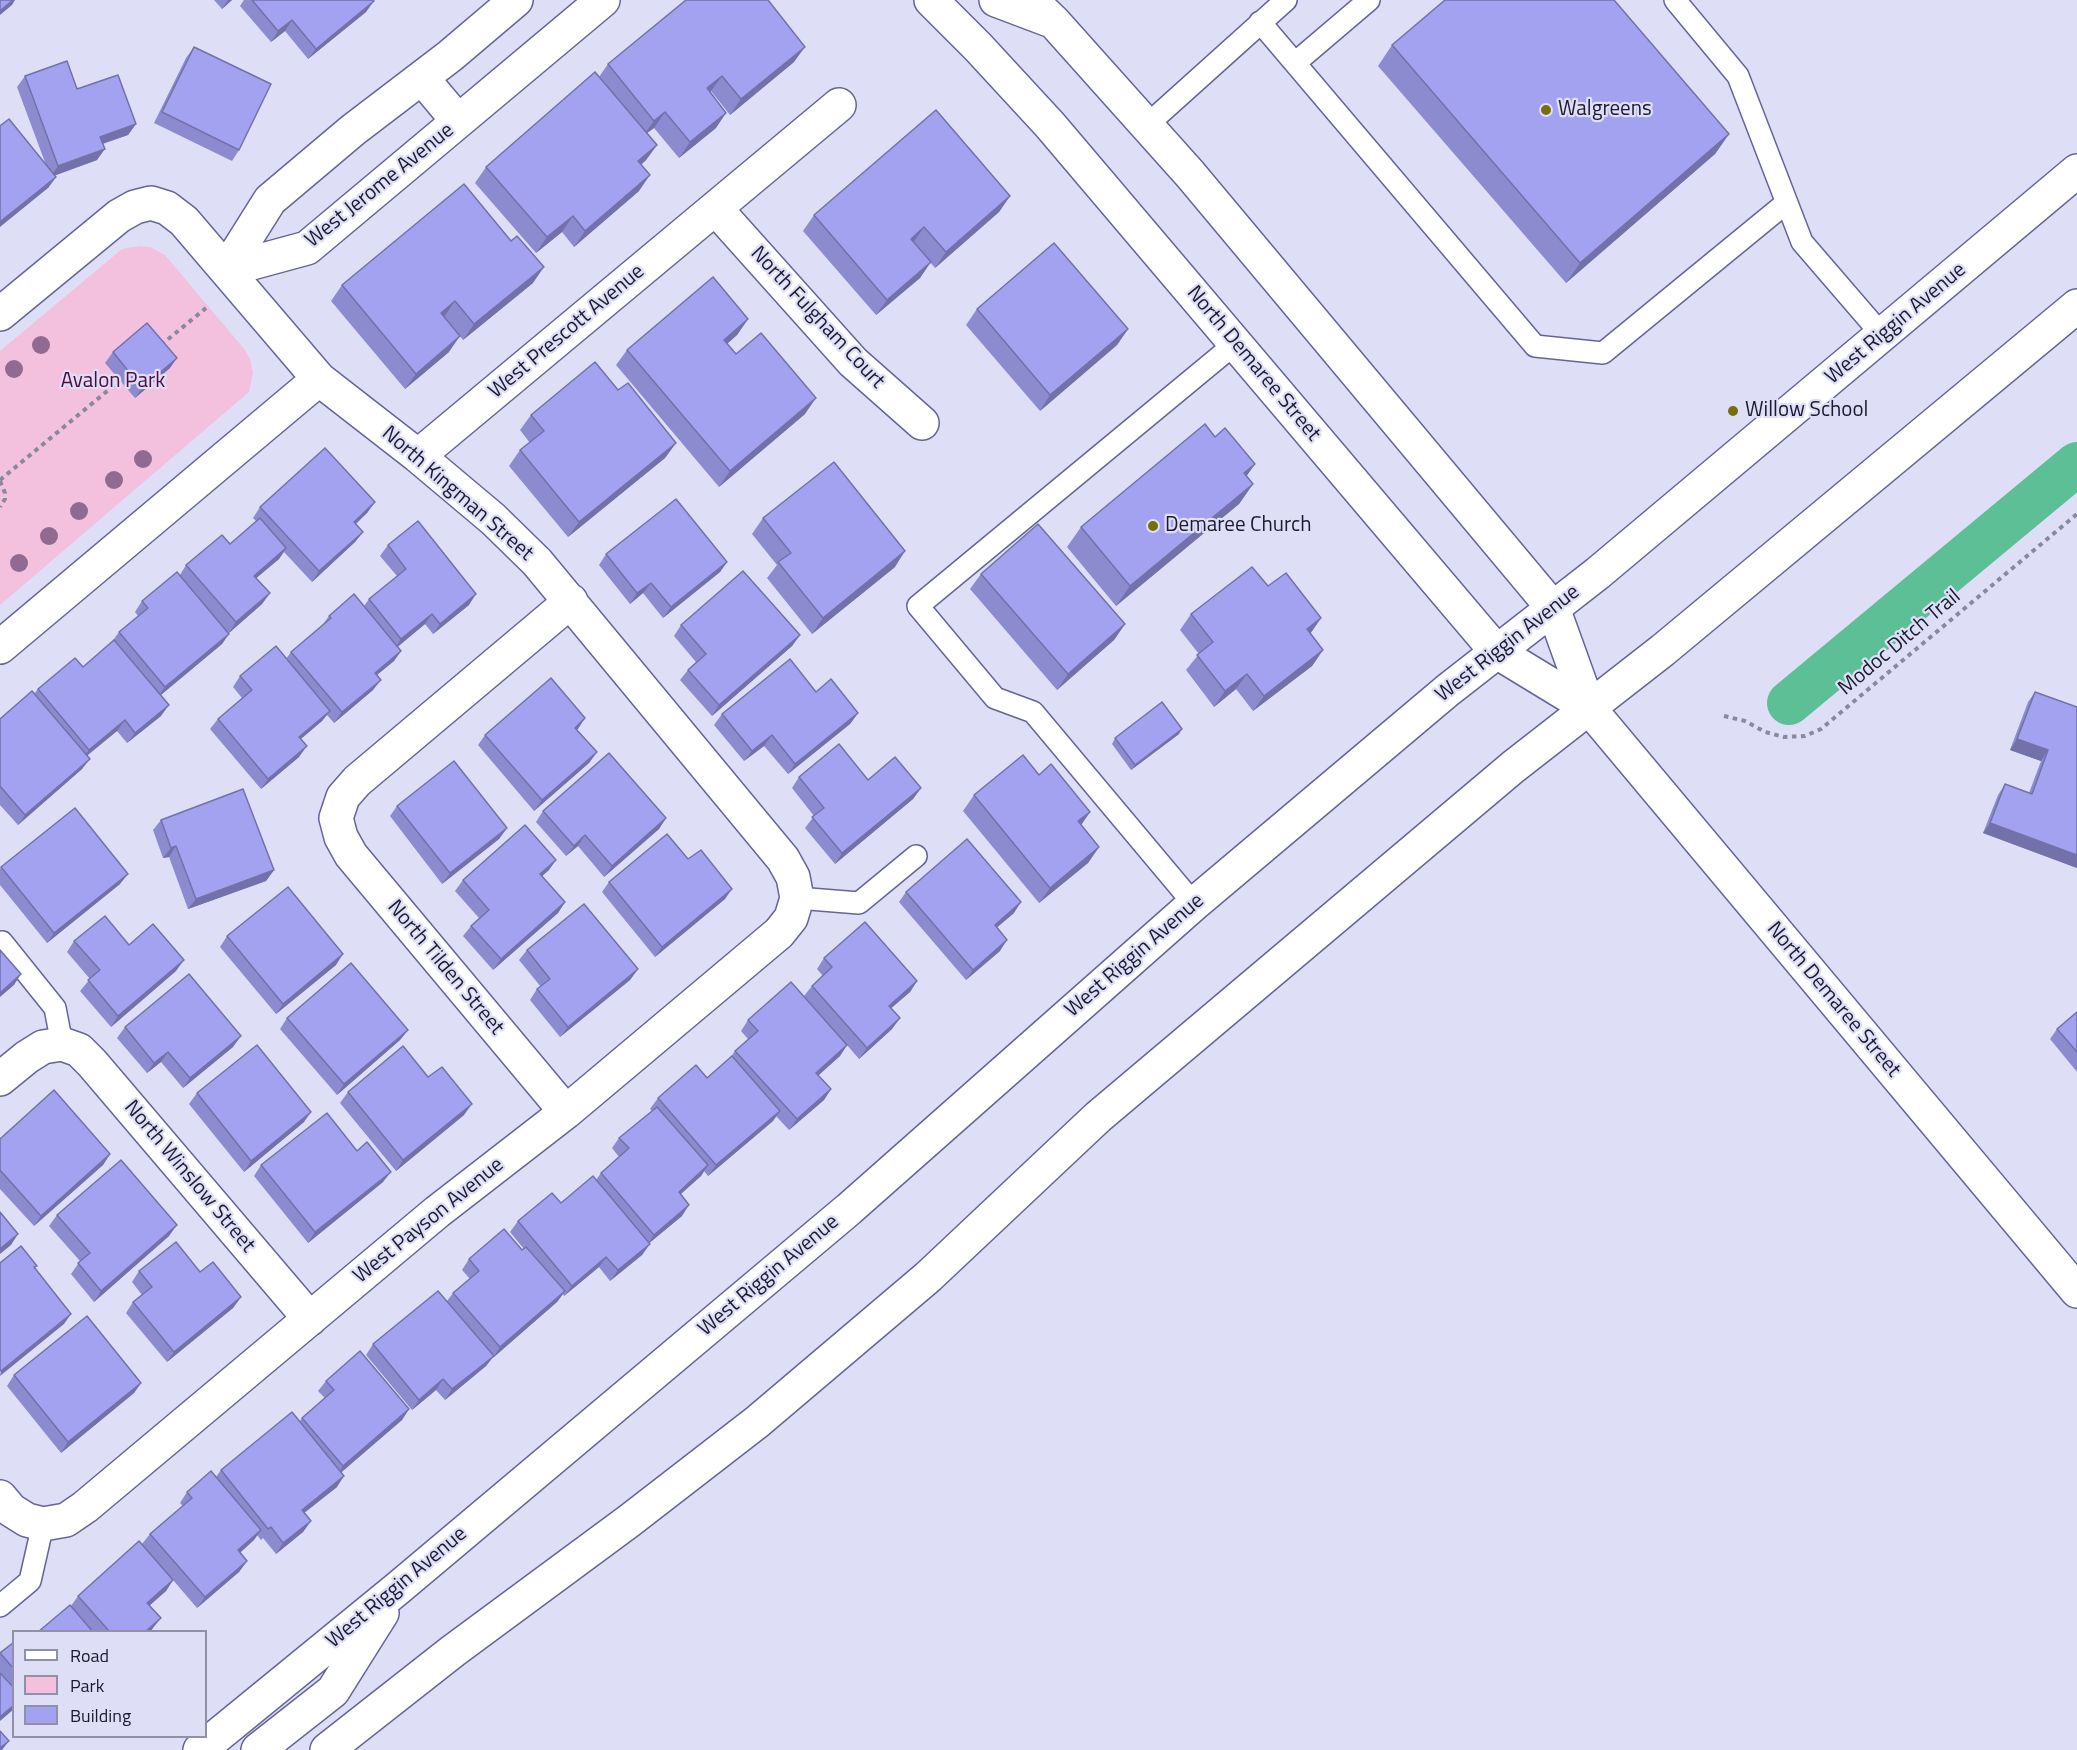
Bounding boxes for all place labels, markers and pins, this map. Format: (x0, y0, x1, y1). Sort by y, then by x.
place label: Walgreens (1558, 97, 1652, 123)
marker: Walgreens (1539, 103, 1553, 117)
place label: Willow School (1745, 398, 1868, 424)
marker: Willow School (1726, 404, 1740, 418)
place label: Demaree Church (1165, 513, 1311, 539)
marker: Demaree Church (1146, 519, 1160, 533)

